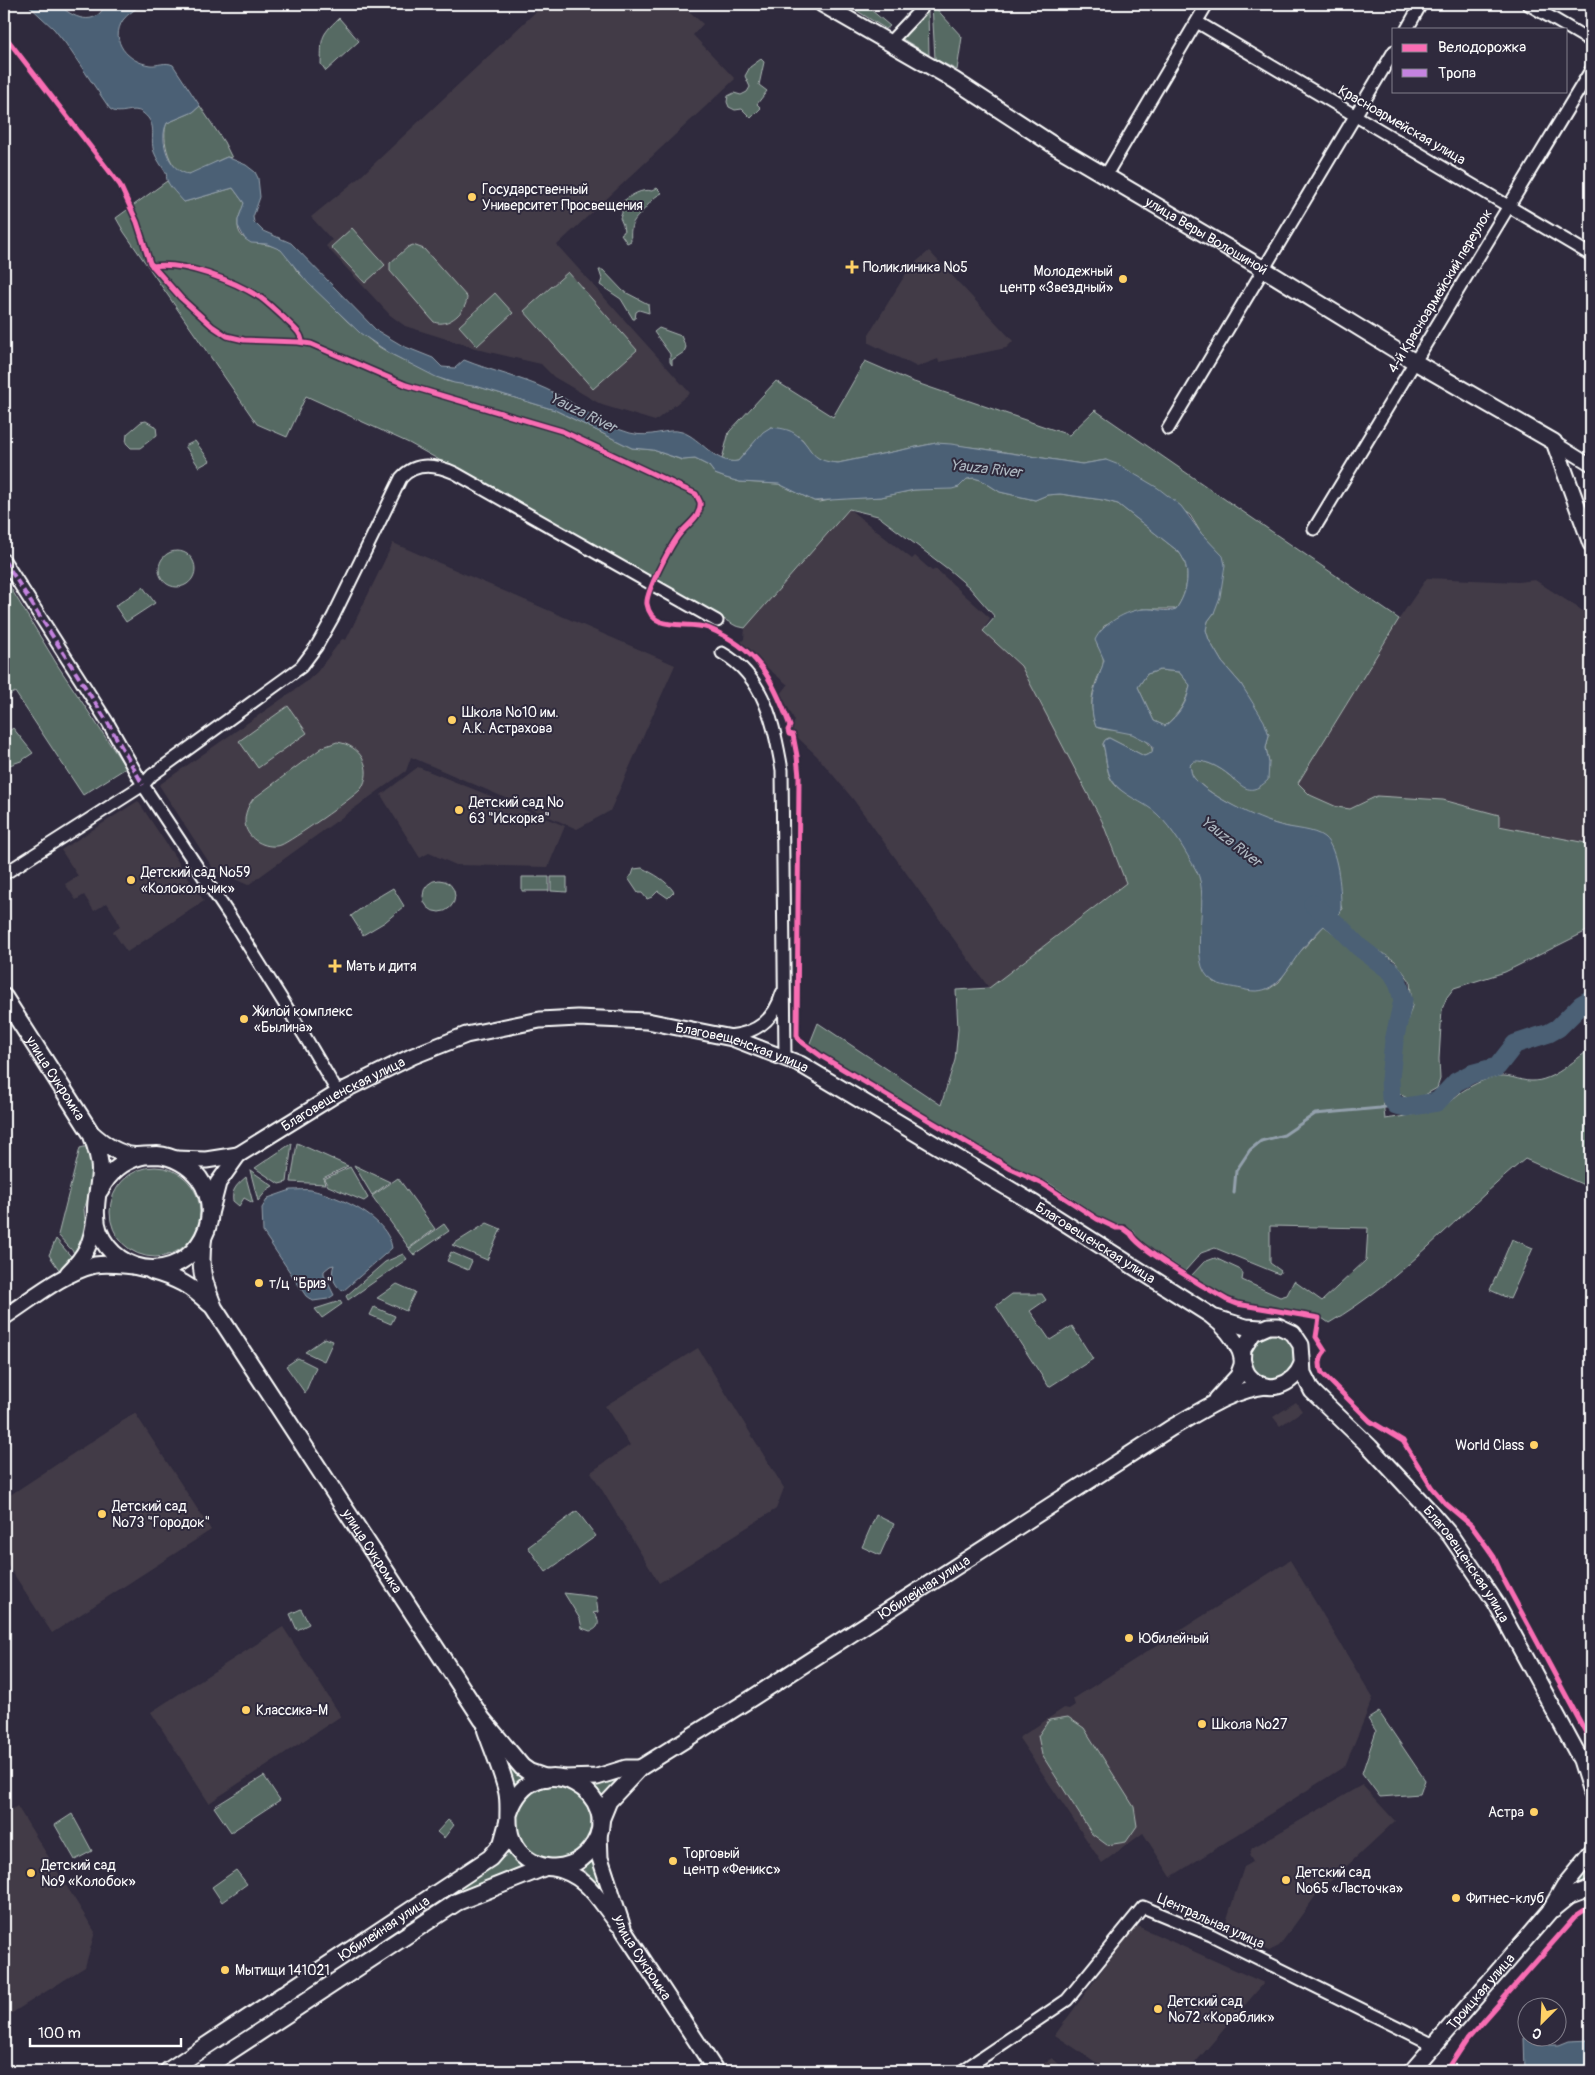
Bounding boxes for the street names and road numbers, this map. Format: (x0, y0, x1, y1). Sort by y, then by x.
street label: Красноармейская улица (1335, 82, 1469, 168)
street label: улица Веры Волошиной (1141, 192, 1271, 278)
street label: 4-й Красноармейский переулок (1384, 206, 1496, 376)
street label: Благовещенская улица (674, 1018, 812, 1076)
street label: улица Сукромка (22, 1032, 89, 1123)
street label: Благовещенская улица (278, 1053, 408, 1135)
street label: Благовещенская улица (1032, 1198, 1159, 1287)
street label: Благовещенская улица (1420, 1502, 1513, 1625)
street label: улица Сукромка (338, 1505, 406, 1596)
street label: Юбилейная улица (875, 1551, 973, 1623)
street label: Центральная улица (1155, 1890, 1267, 1952)
street label: Юбилейная улица (335, 1892, 433, 1964)
street label: улица Сукромка (611, 1912, 675, 2003)
street label: Троицкая улица (1443, 1950, 1518, 2033)

